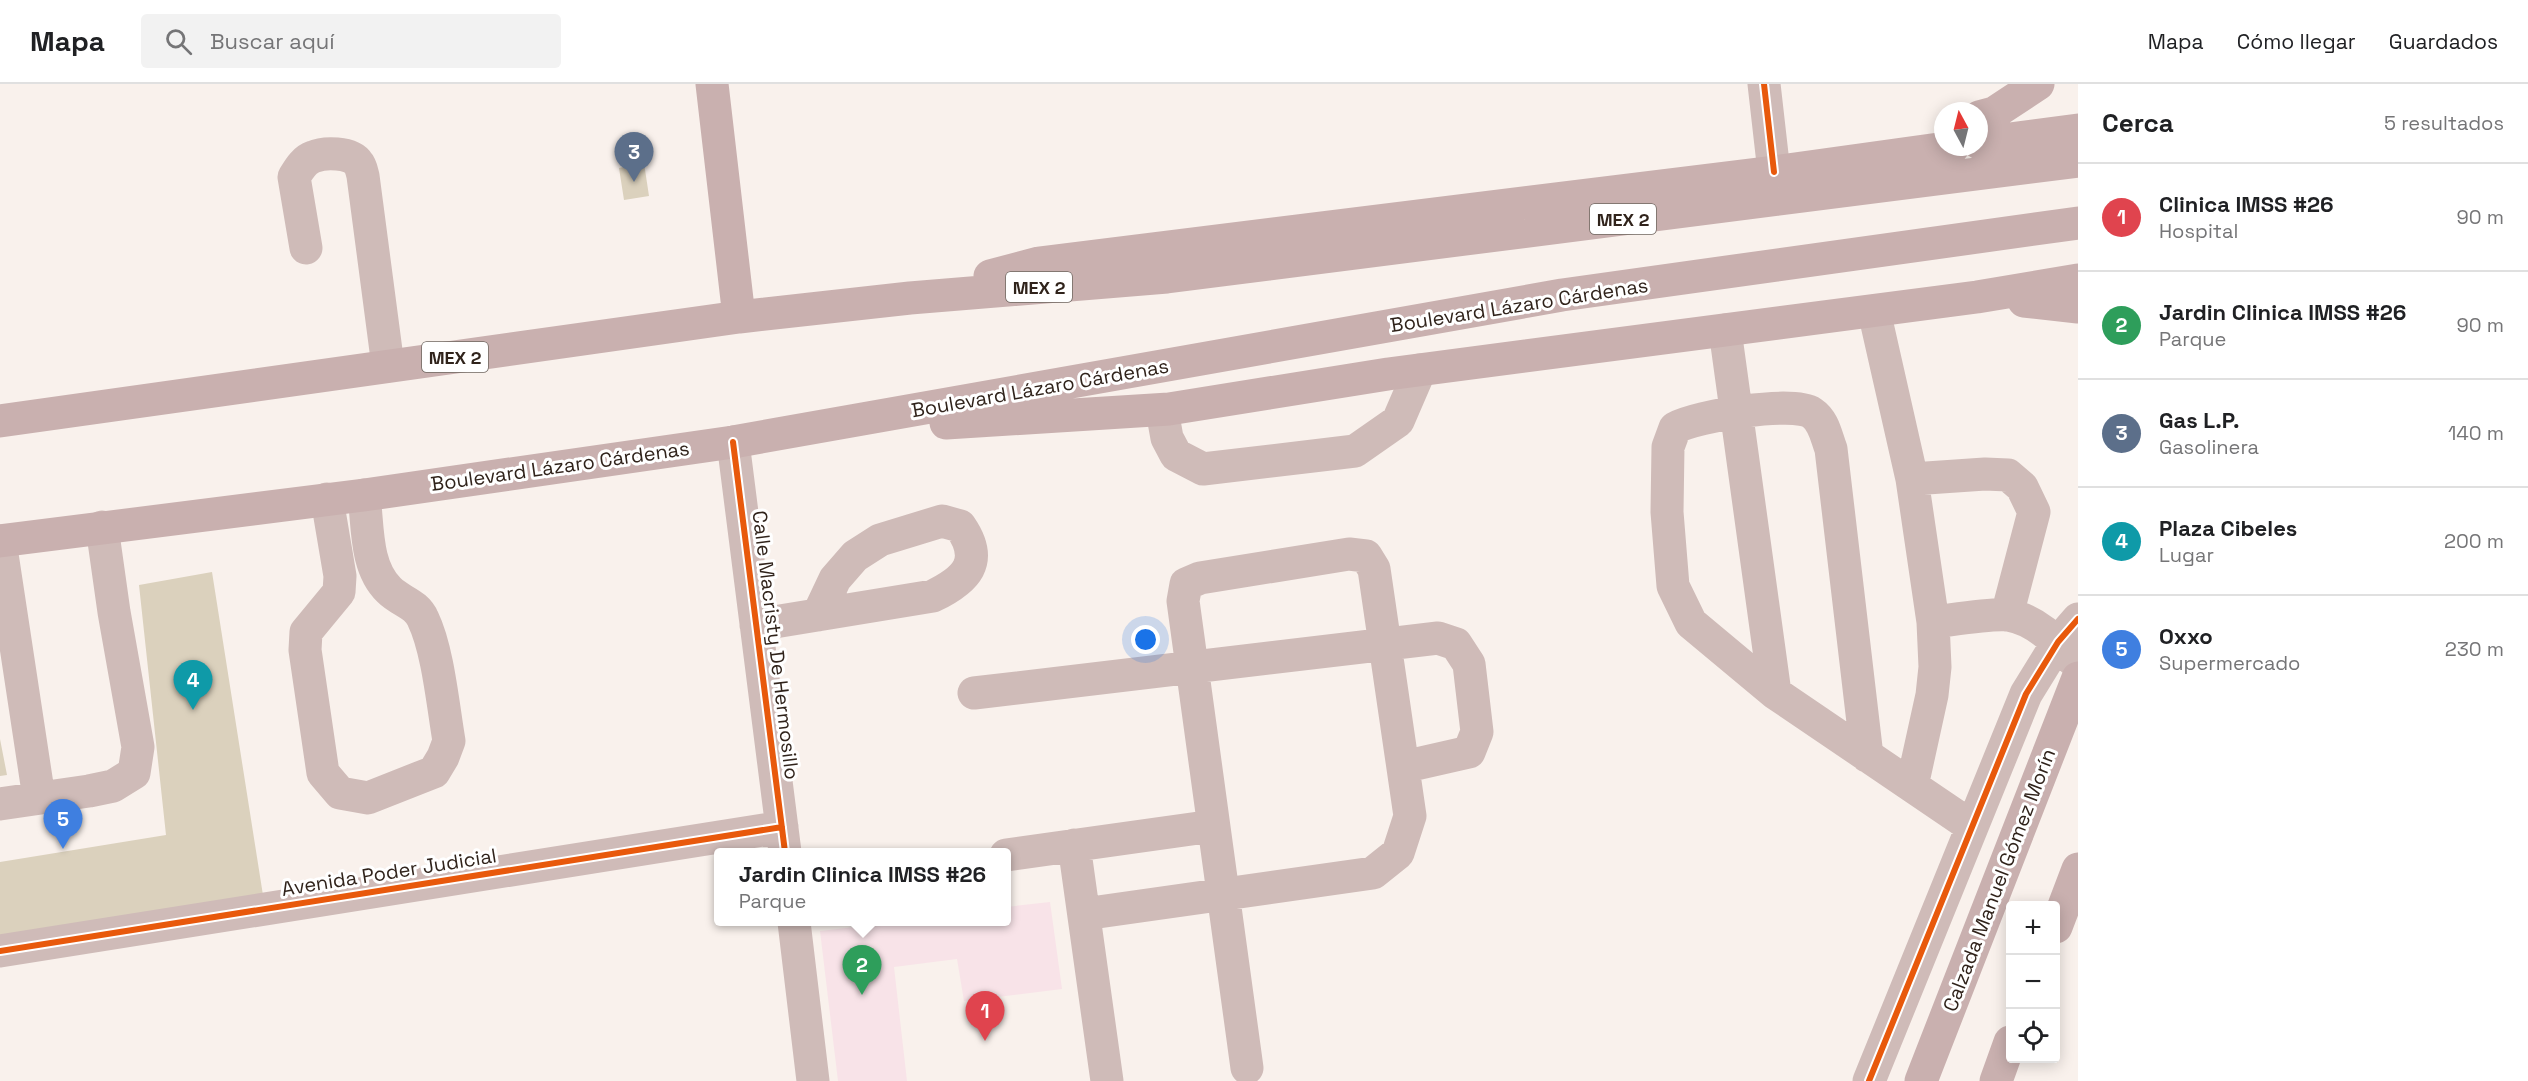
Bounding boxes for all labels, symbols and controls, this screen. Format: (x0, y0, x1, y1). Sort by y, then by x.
search box (141, 14, 561, 68)
text: Mapa (30, 23, 105, 59)
icon: search (162, 25, 195, 58)
text: Buscar aquí (210, 27, 335, 55)
text: Mapa (2148, 28, 2204, 55)
text: Cómo llegar (2237, 28, 2356, 55)
text: Guardados (2389, 28, 2498, 55)
north arrow (1934, 102, 1988, 156)
text: Cerca (2102, 106, 2174, 140)
text: 5 resultados (2384, 110, 2504, 136)
pin: 3 (614, 132, 654, 182)
text: Clinica IMSS #26 (2159, 190, 2334, 218)
road number: MEX 2 (1590, 204, 1656, 234)
text: 1 (2117, 204, 2126, 230)
text: 90 m (2457, 204, 2504, 230)
text: Hospital (2159, 218, 2238, 244)
road number: MEX 2 (1006, 272, 1072, 302)
street label: Boulevard Lázaro Cárdenas (1388, 272, 1650, 338)
text: Jardin Clinica IMSS #26 (2159, 298, 2406, 326)
text: 2 (2116, 312, 2127, 338)
text: 90 m (2457, 312, 2504, 338)
text: Parque (2159, 326, 2226, 352)
road number: MEX 2 (422, 342, 488, 372)
street label: Boulevard Lázaro Cárdenas (909, 353, 1171, 423)
text: Gas L.P. (2159, 406, 2239, 434)
text: 3 (2115, 420, 2128, 446)
text: 140 m (2448, 420, 2504, 446)
text: Gasolinera (2159, 434, 2259, 460)
street label: Boulevard Lázaro Cárdenas (429, 435, 691, 497)
street label: Calle Macristy De Hermosillo (747, 509, 805, 781)
text: Plaza Cibeles (2159, 514, 2297, 542)
text: 4 (2115, 528, 2128, 554)
text: 200 m (2444, 528, 2504, 554)
text: Lugar (2159, 542, 2214, 568)
text: Oxxo (2159, 622, 2213, 650)
your location (1131, 625, 1160, 654)
text: 5 (2116, 636, 2128, 662)
text: 230 m (2445, 636, 2504, 662)
text: Supermercado (2159, 650, 2300, 676)
pin: 4 (174, 660, 212, 710)
street label: Calzada Manuel Gómez Morín (1937, 745, 2061, 1015)
pin: 5 (44, 800, 82, 849)
street label: Avenida Poder Judicial (280, 842, 498, 902)
popup (714, 848, 1011, 926)
text: Jardin Clinica IMSS #26 (739, 860, 986, 888)
text: Parque (739, 888, 806, 914)
map controls (2006, 901, 2060, 1063)
button: + (2006, 901, 2060, 955)
pin: 2 (842, 946, 882, 995)
button: − (2006, 955, 2060, 1009)
pin: 1 (966, 992, 1004, 1041)
button: locate (2006, 1009, 2060, 1063)

